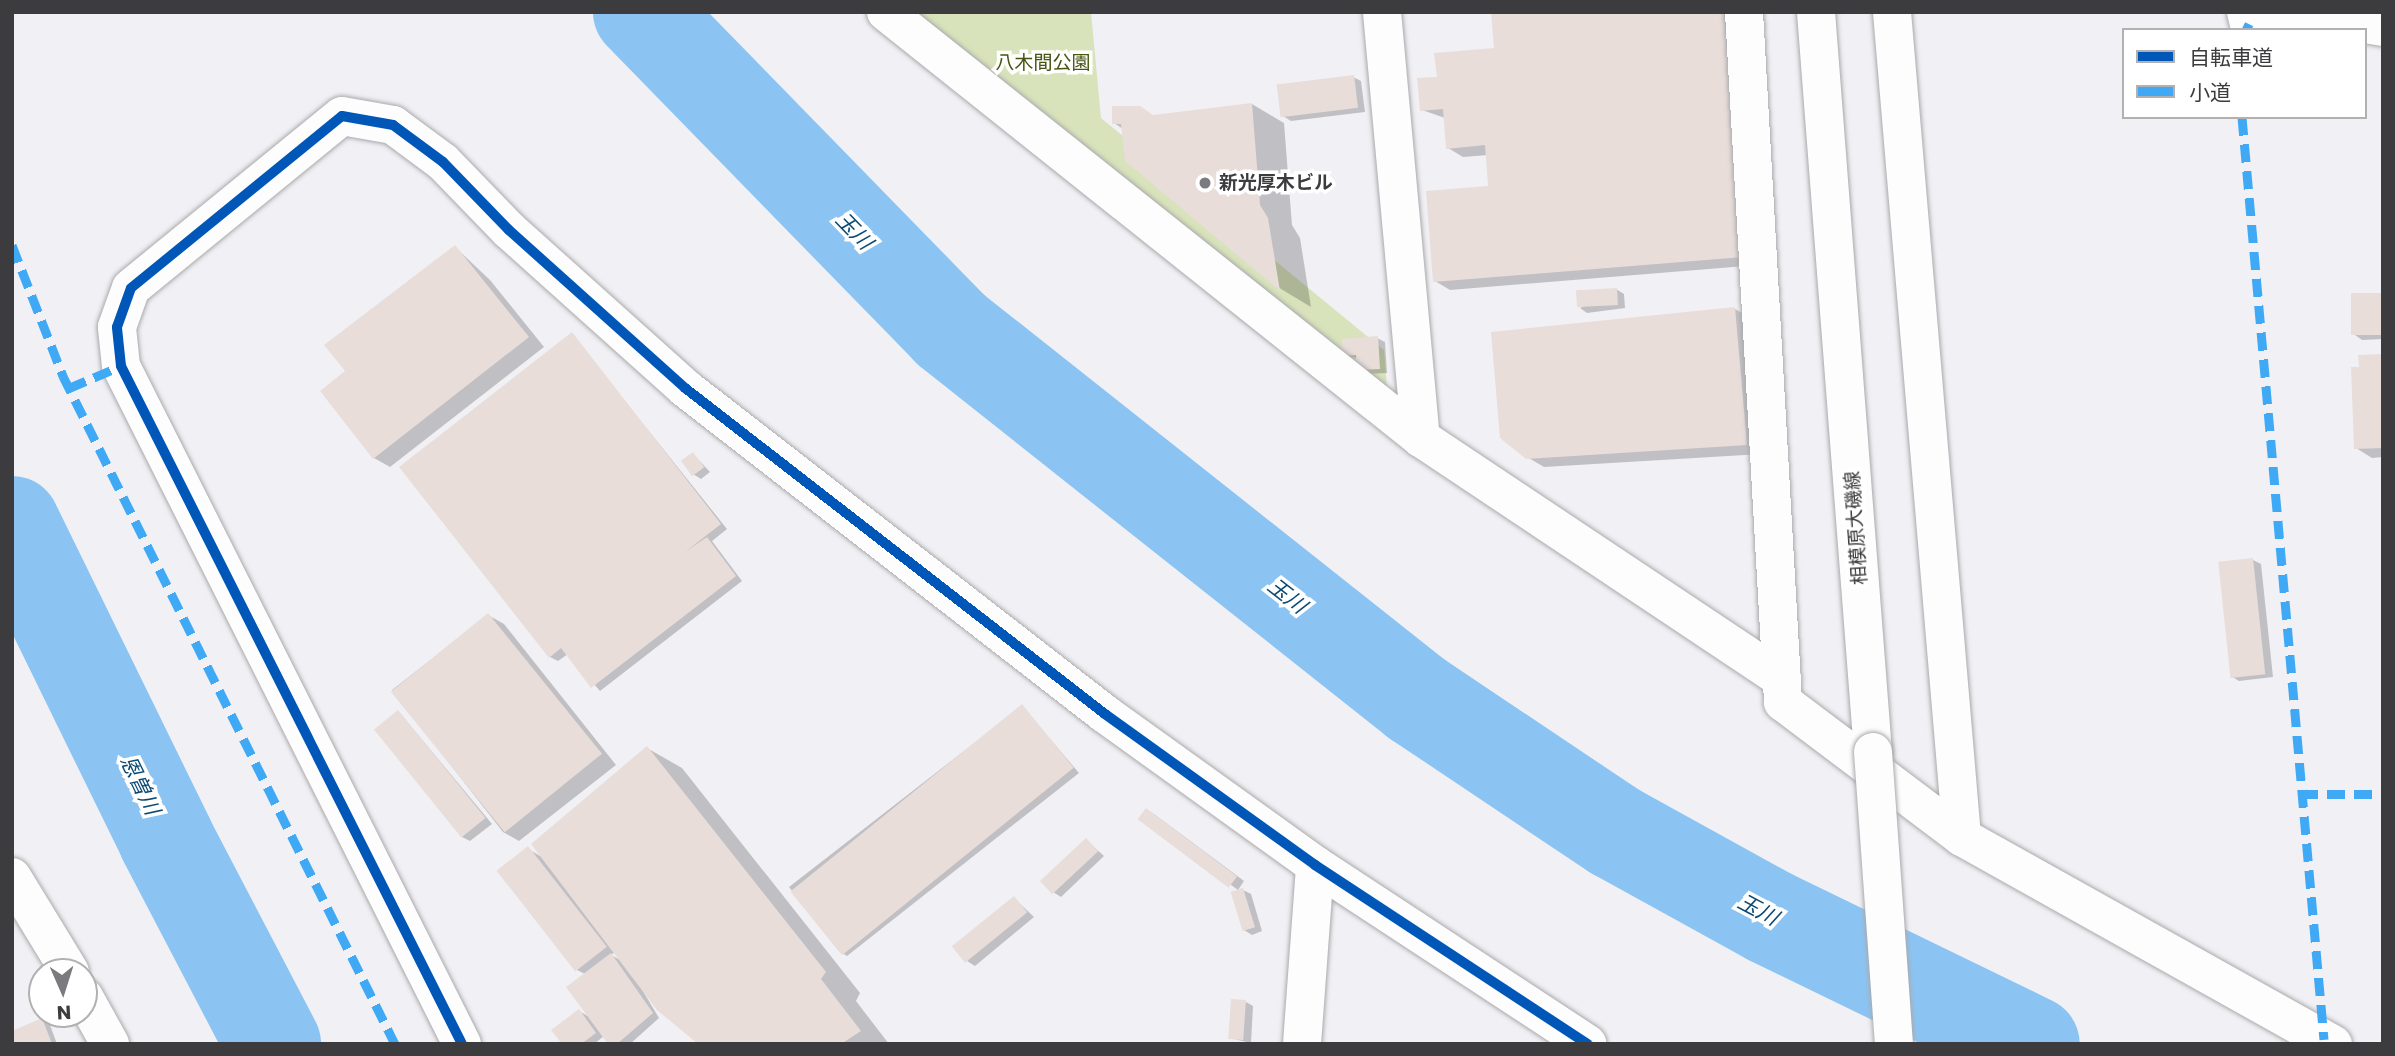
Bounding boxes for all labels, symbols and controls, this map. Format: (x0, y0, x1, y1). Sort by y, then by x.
legend (2122, 28, 2367, 119)
text: 自転車道 (2189, 43, 2273, 72)
park label: 八木間公園 (996, 52, 1090, 74)
text: 小道 (2189, 78, 2231, 107)
place label: 新光厚木ビル (1219, 172, 1333, 194)
marker: 新光厚木ビル (1197, 175, 1213, 191)
water label: 玉川 (830, 207, 878, 255)
street label: 相模原大磯線 (1841, 470, 1871, 586)
water label: 玉川 (1263, 573, 1311, 619)
water label: 恩曽川 (115, 751, 165, 819)
water label: 玉川 (1734, 889, 1782, 931)
north arrow (28, 958, 98, 1028)
text: N (56, 999, 72, 1026)

